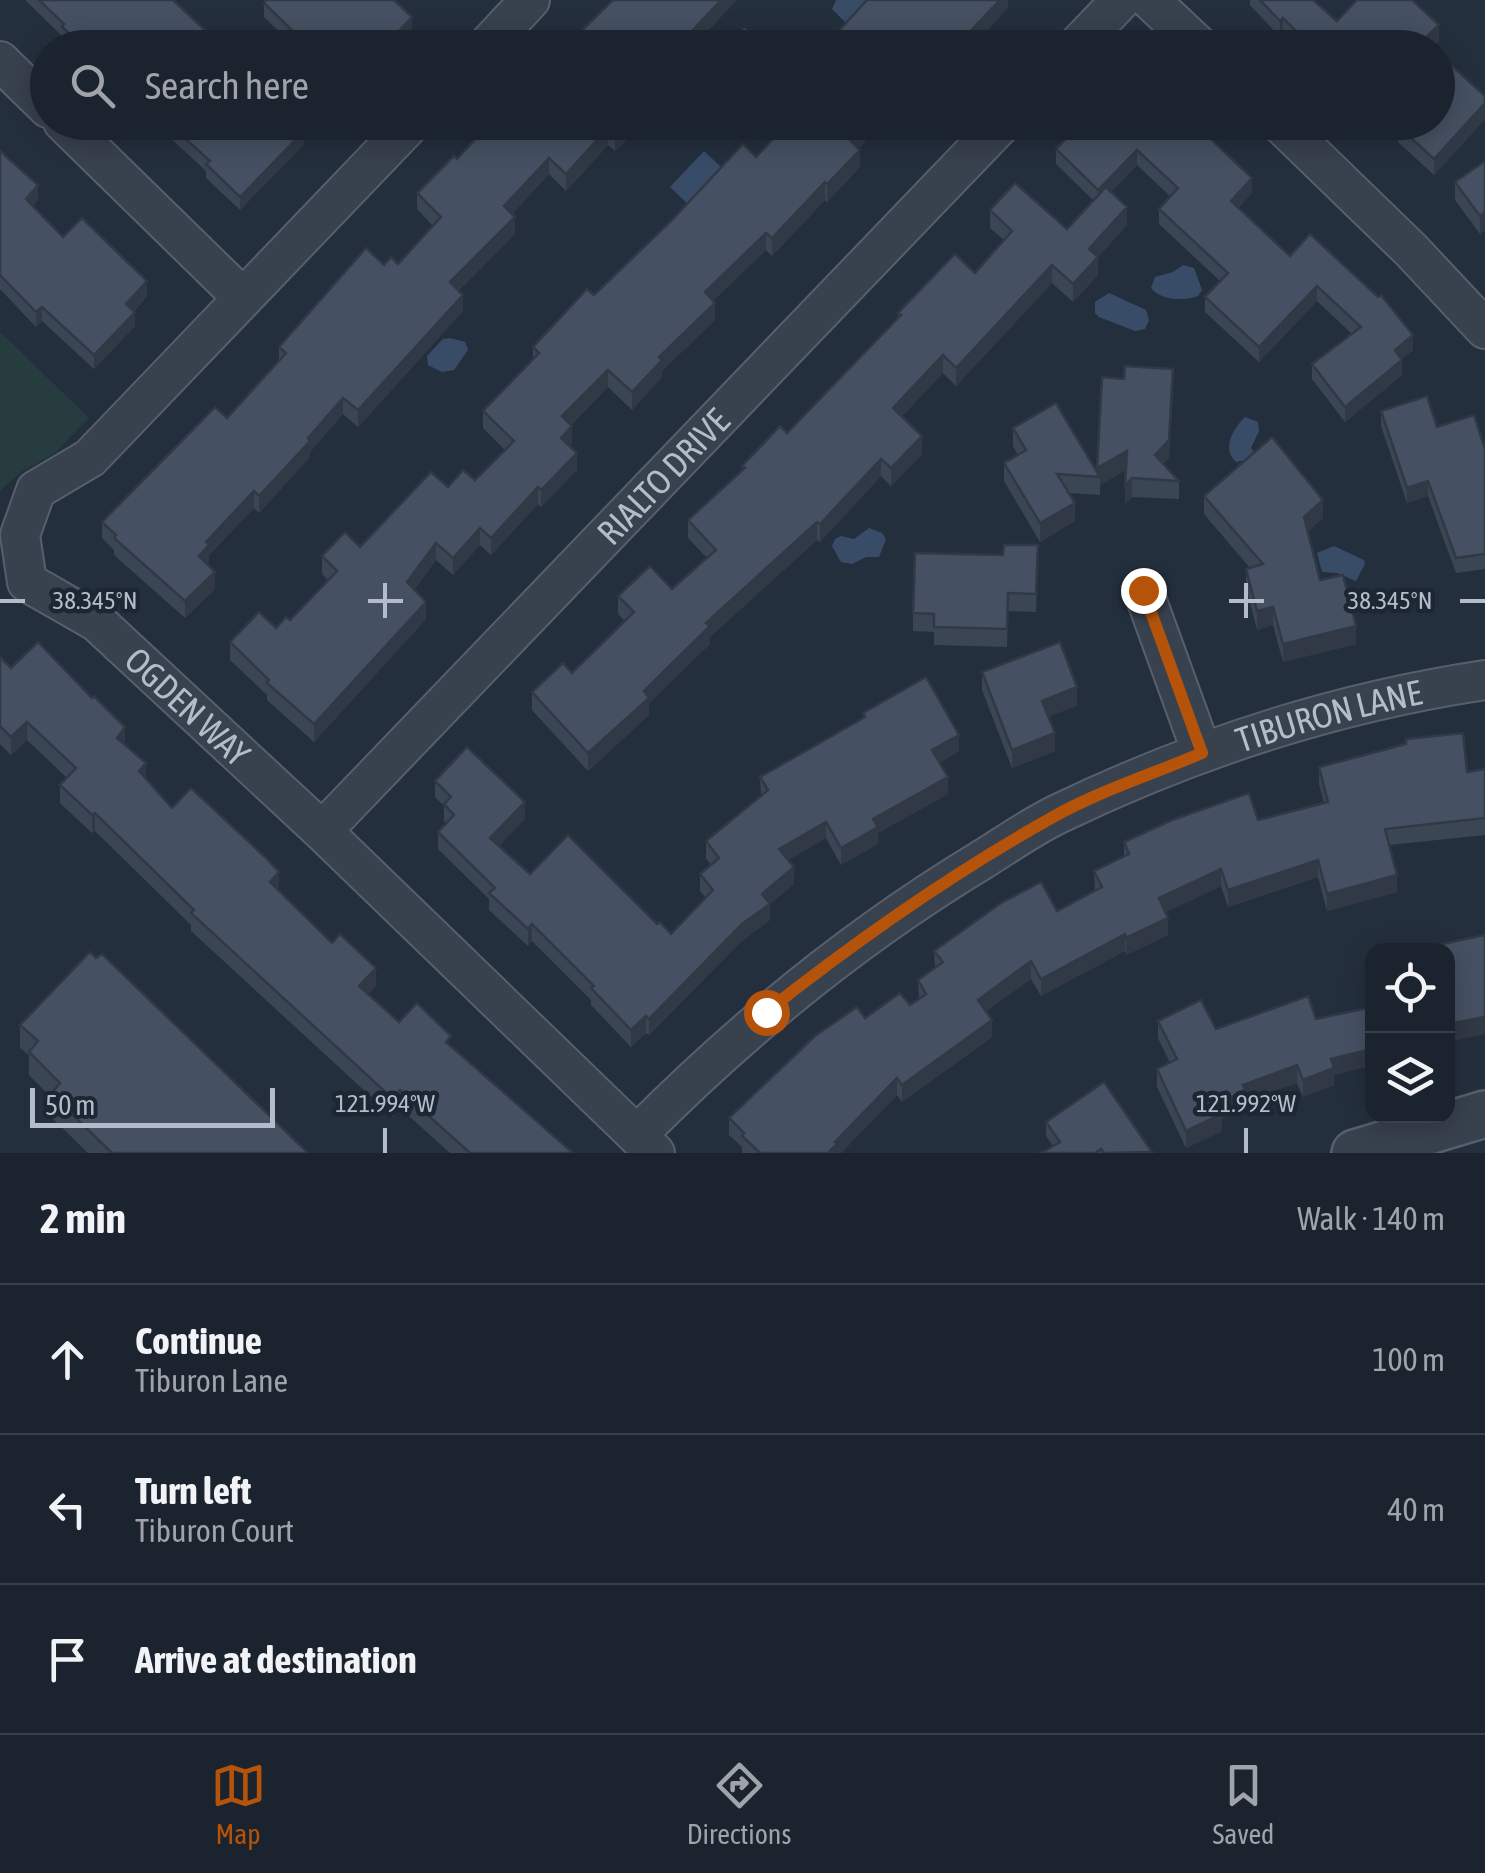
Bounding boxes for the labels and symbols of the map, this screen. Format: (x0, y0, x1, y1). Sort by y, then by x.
street label: RIALTO DRIVE (589, 400, 737, 552)
route end (1121, 568, 1167, 614)
text: 38.345°N (53, 586, 137, 614)
text: 38.345°N (1348, 586, 1432, 614)
street label: OGDEN WAY (118, 639, 258, 774)
street label: TIBURON LANE (1230, 672, 1425, 760)
route start (744, 990, 790, 1036)
scale bar (30, 1083, 275, 1128)
text: 121.994°W (335, 1089, 436, 1117)
text: 121.992°W (1196, 1089, 1297, 1117)

